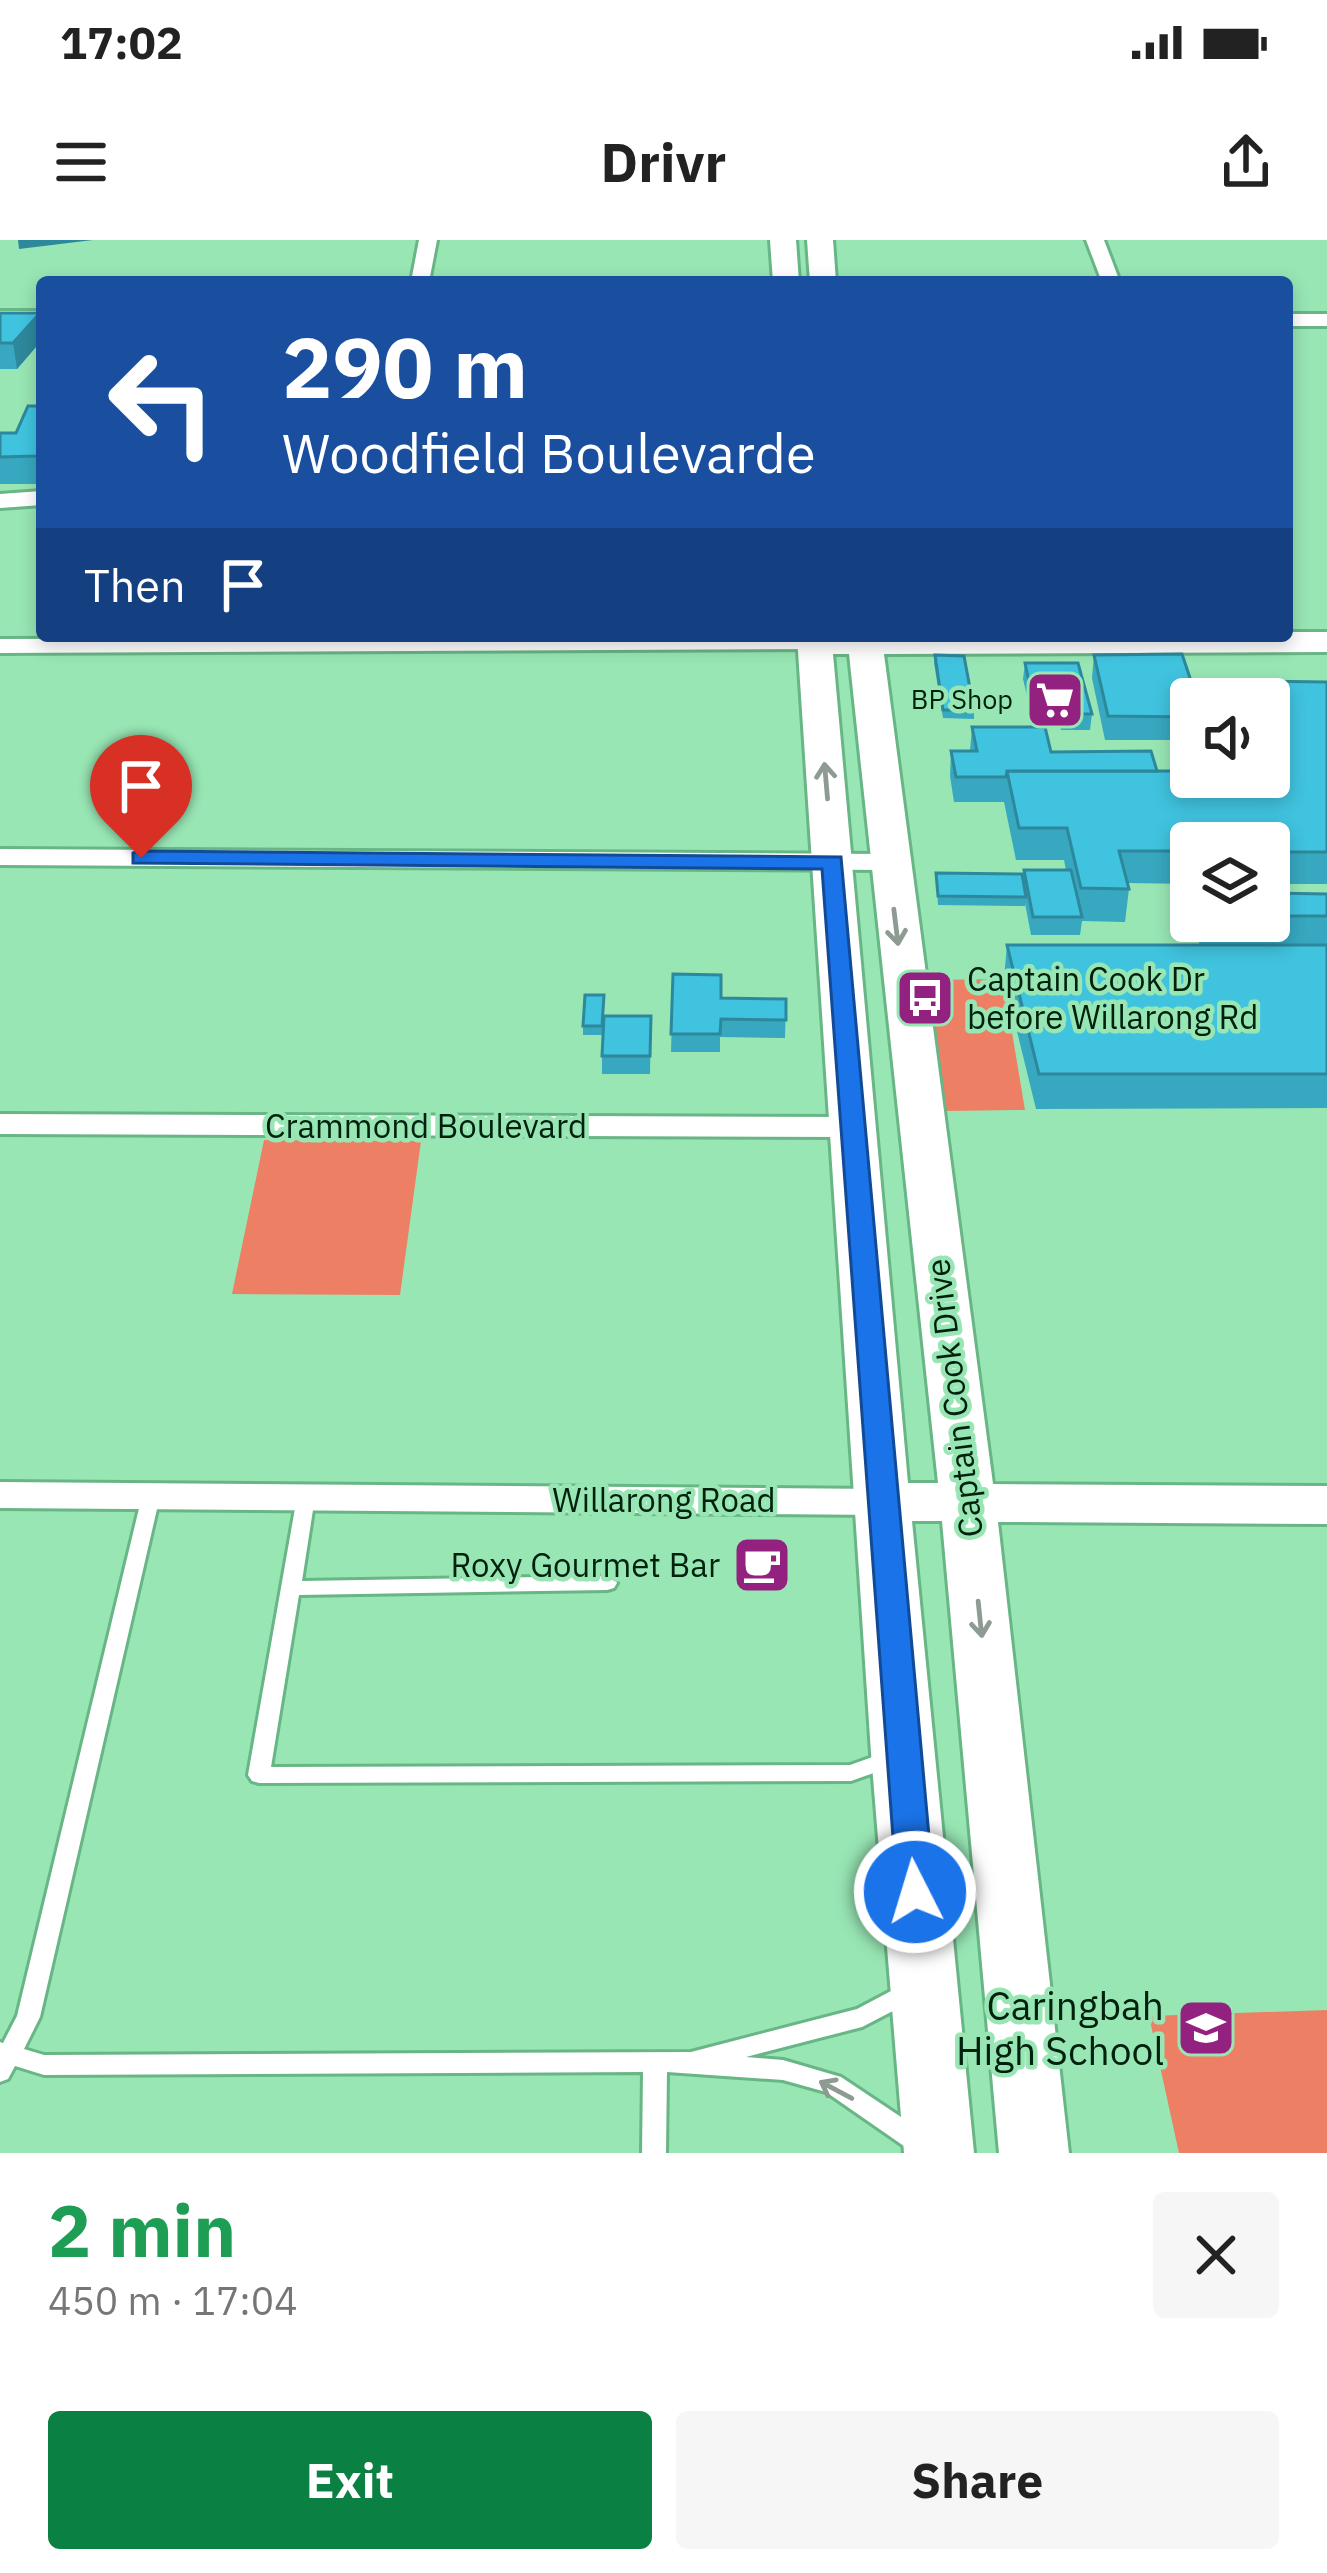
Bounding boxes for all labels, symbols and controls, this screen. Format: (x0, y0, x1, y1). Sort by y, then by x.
text: 17:02 (60, 13, 183, 71)
text: Drivr (601, 127, 726, 197)
icon: menu (48, 129, 114, 195)
icon: share (1213, 129, 1279, 195)
text: 290 m (282, 312, 528, 421)
icon: left (84, 324, 240, 480)
text: Woodfield Boulevarde (282, 418, 816, 488)
icon: arrive (210, 552, 276, 618)
text: Then (84, 556, 186, 614)
supermarket icon: BP Shop (1024, 669, 1086, 731)
map controls (1170, 678, 1290, 942)
button: sound (1170, 678, 1290, 798)
place label: BP Shop (911, 681, 1013, 716)
pin (90, 735, 192, 858)
icon: arrive (108, 753, 174, 819)
one-way arrow (815, 762, 838, 801)
button: layers (1170, 822, 1290, 942)
one-way arrow (885, 907, 907, 946)
place label: Captain Cook Dr before Willarong Rd (967, 957, 1258, 1038)
bus stop icon: Captain Cook Dr before Willarong Rd (894, 967, 956, 1029)
street label: Crammond Boulevard (265, 1104, 587, 1147)
street label: Captain Cook Drive (915, 1256, 992, 1540)
street label: Willarong Road (552, 1478, 776, 1521)
cafe icon: Roxy Gourmet Bar (731, 1534, 793, 1596)
place label: Roxy Gourmet Bar (450, 1543, 720, 1586)
one-way arrow (969, 1599, 992, 1638)
position arrow (852, 1829, 978, 1955)
place label: Caringbah High School (956, 1980, 1164, 2076)
school or university icon: Caringbah High School (1175, 1997, 1237, 2059)
one-way arrow (819, 2077, 855, 2100)
text: 2 min (48, 2183, 236, 2277)
button: close (1153, 2192, 1279, 2318)
text: 450 m · 17:04 (48, 2275, 298, 2326)
button: Exit (48, 2411, 652, 2549)
button: Share (676, 2411, 1279, 2549)

